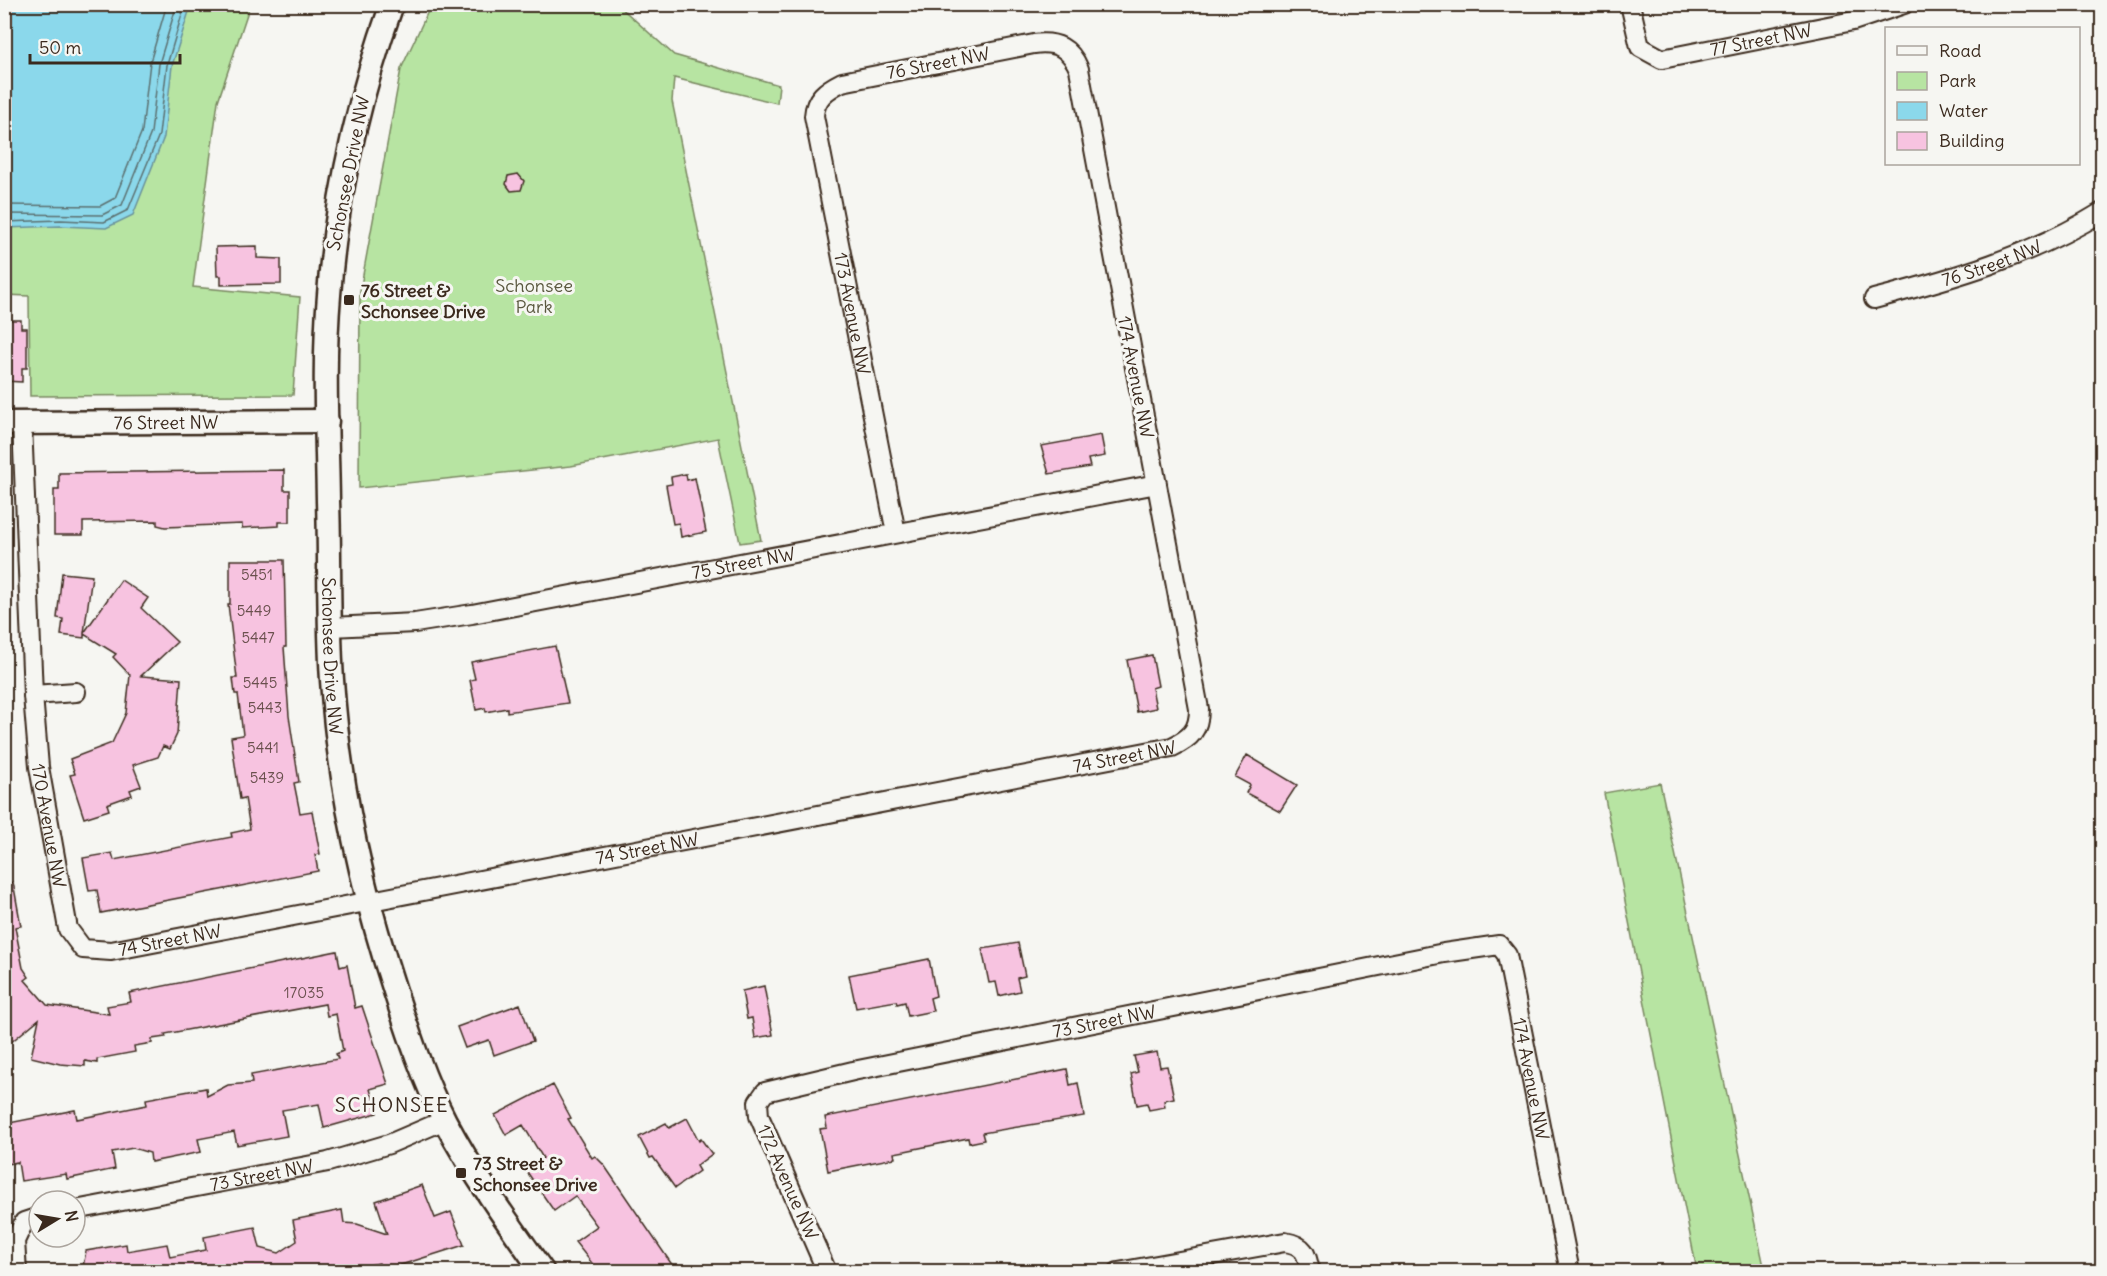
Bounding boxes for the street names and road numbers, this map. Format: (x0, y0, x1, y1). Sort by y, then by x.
street label: 77 Street NW (1708, 18, 1814, 61)
street label: 76 Street NW (885, 42, 991, 84)
street label: Schonsee Drive NW (322, 93, 374, 253)
street label: 76 Street NW (1939, 234, 2045, 291)
street label: 173 Avenue NW (830, 250, 876, 377)
street label: 174 Avenue NW (1113, 314, 1159, 440)
street label: 76 Street NW (114, 410, 218, 434)
street label: 75 Street NW (690, 541, 797, 584)
street label: Schonsee Drive NW (318, 577, 348, 736)
street label: 74 Street NW (1071, 735, 1178, 777)
street label: 170 Avenue NW (27, 762, 72, 889)
street label: 74 Street NW (594, 827, 700, 869)
street label: 74 Street NW (116, 919, 223, 961)
street label: 73 Street NW (1051, 999, 1158, 1042)
street label: 174 Avenue NW (1508, 1016, 1555, 1142)
street label: 172 Avenue NW (752, 1121, 824, 1243)
street label: 73 Street NW (208, 1154, 315, 1196)

